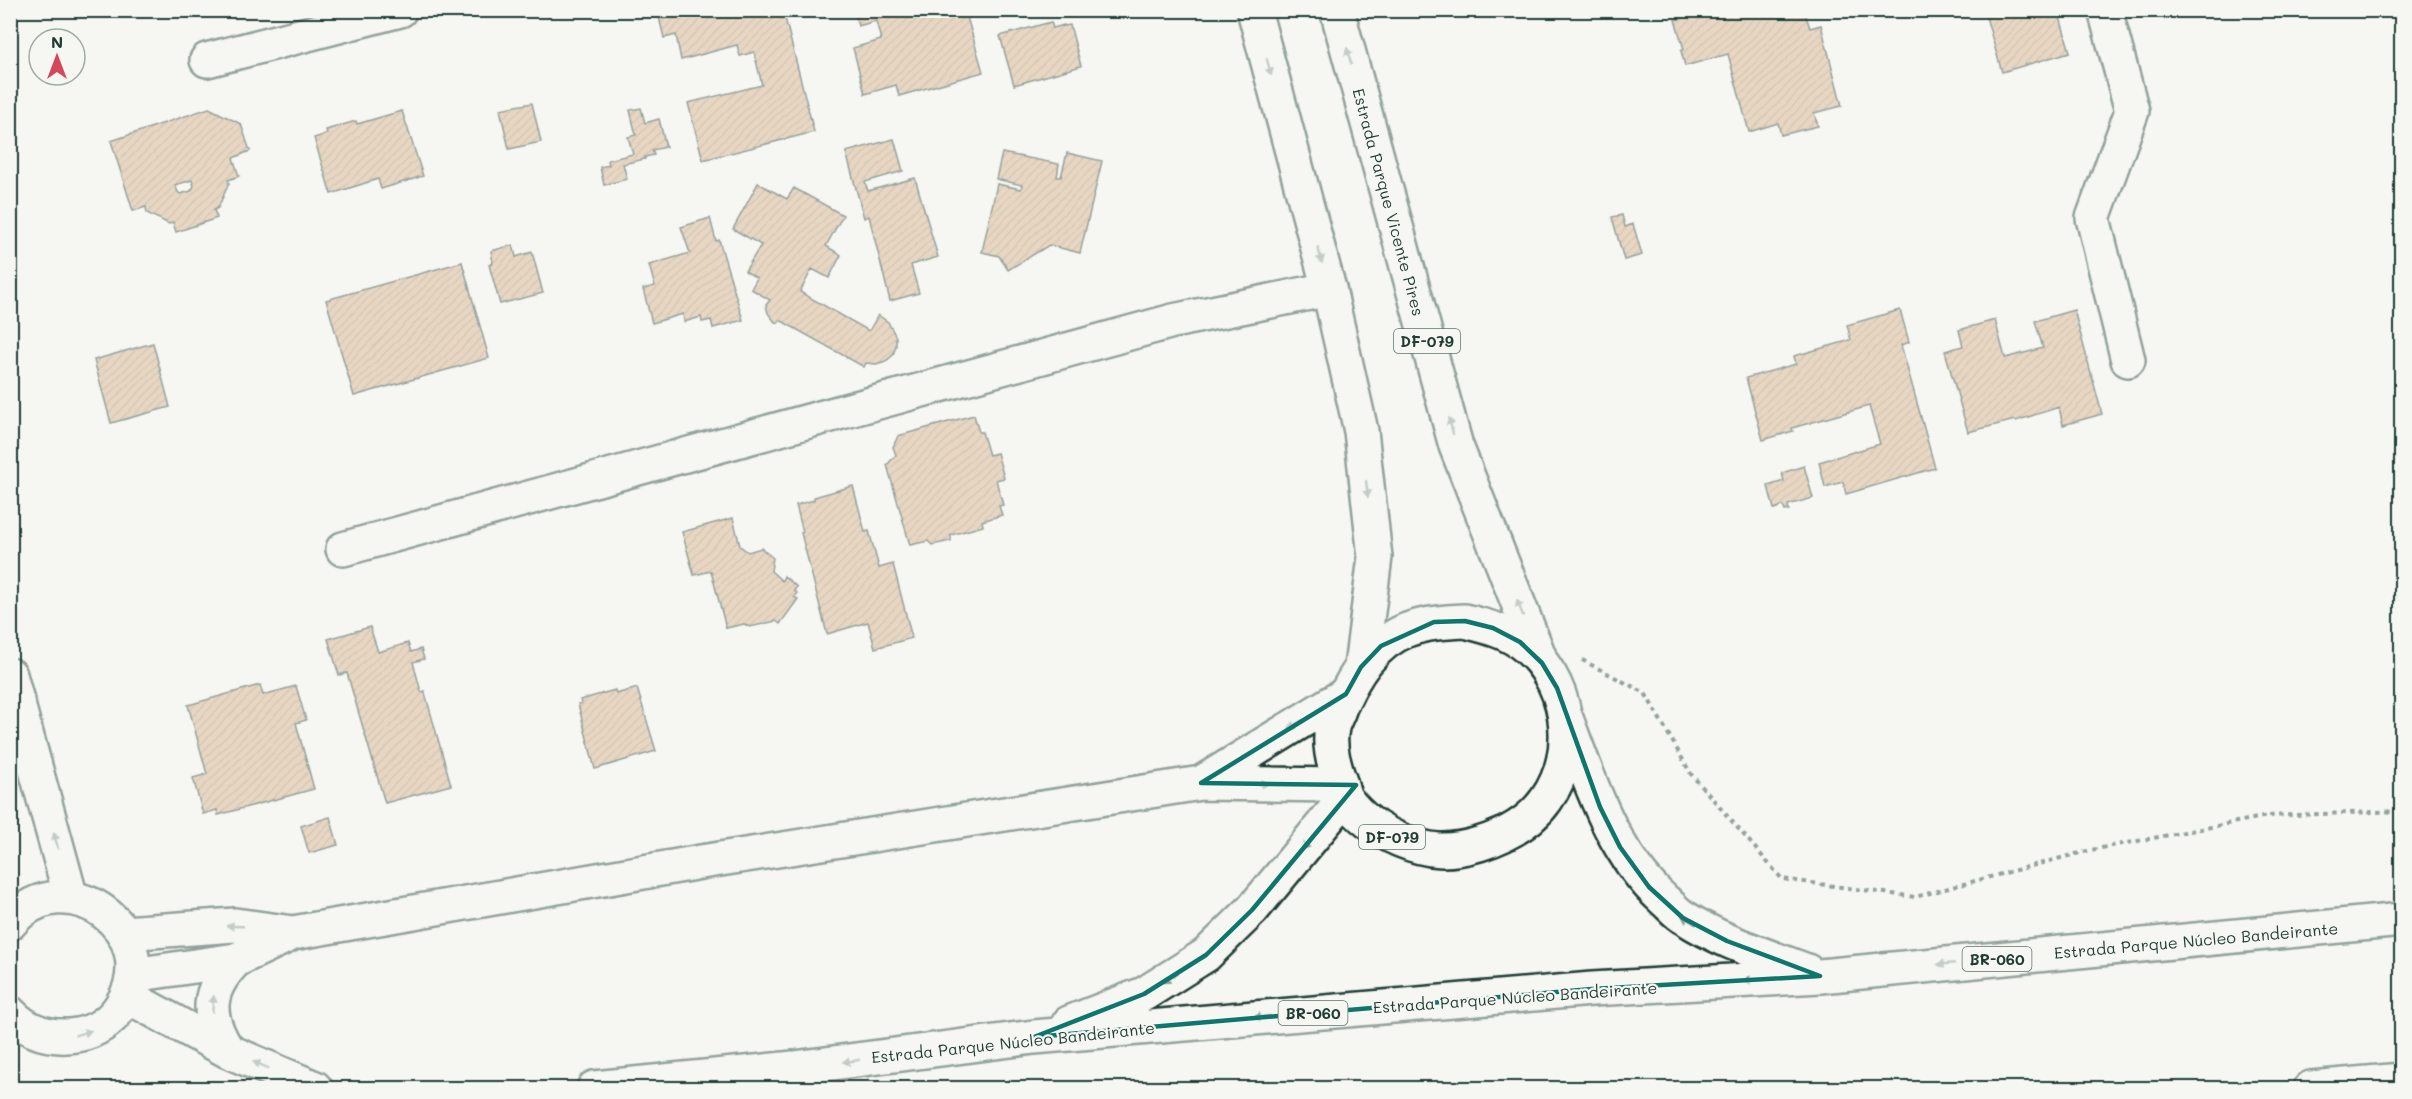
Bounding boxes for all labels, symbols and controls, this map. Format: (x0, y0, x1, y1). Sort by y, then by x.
north arrow (27, 27, 87, 87)
text: N (51, 31, 63, 52)
one-way arrow (1344, 47, 1354, 65)
one-way arrow (1265, 58, 1274, 76)
street label: Estrada Parque Vicente Pires (1348, 86, 1430, 318)
one-way arrow (1315, 246, 1325, 264)
road number: DF-079 (1394, 329, 1460, 353)
one-way arrow (1445, 417, 1455, 435)
one-way arrow (1362, 479, 1372, 498)
one-way arrow (1515, 599, 1524, 617)
one-way arrow (1288, 719, 1304, 730)
one-way arrow (1250, 779, 1269, 789)
road number: DF-079 (1359, 825, 1425, 849)
one-way arrow (50, 832, 60, 850)
one-way arrow (1302, 835, 1315, 850)
one-way arrow (1681, 915, 1697, 926)
street label: Estrada Parque Núcleo Bandeirante (2053, 917, 2339, 963)
one-way arrow (225, 922, 244, 931)
road number: BR-060 (1962, 947, 2032, 971)
one-way arrow (1937, 959, 1956, 969)
one-way arrow (1162, 973, 1178, 984)
one-way arrow (1742, 975, 1761, 984)
street label: Estrada Parque Núcleo Bandeirante (1372, 977, 1658, 1017)
one-way arrow (208, 994, 218, 1013)
road number: BR-060 (1278, 1001, 1348, 1025)
one-way arrow (1252, 1012, 1271, 1022)
street label: Estrada Parque Núcleo Bandeirante (870, 1017, 1156, 1067)
one-way arrow (74, 1028, 92, 1037)
one-way arrow (842, 1056, 861, 1065)
one-way arrow (253, 1061, 270, 1070)

